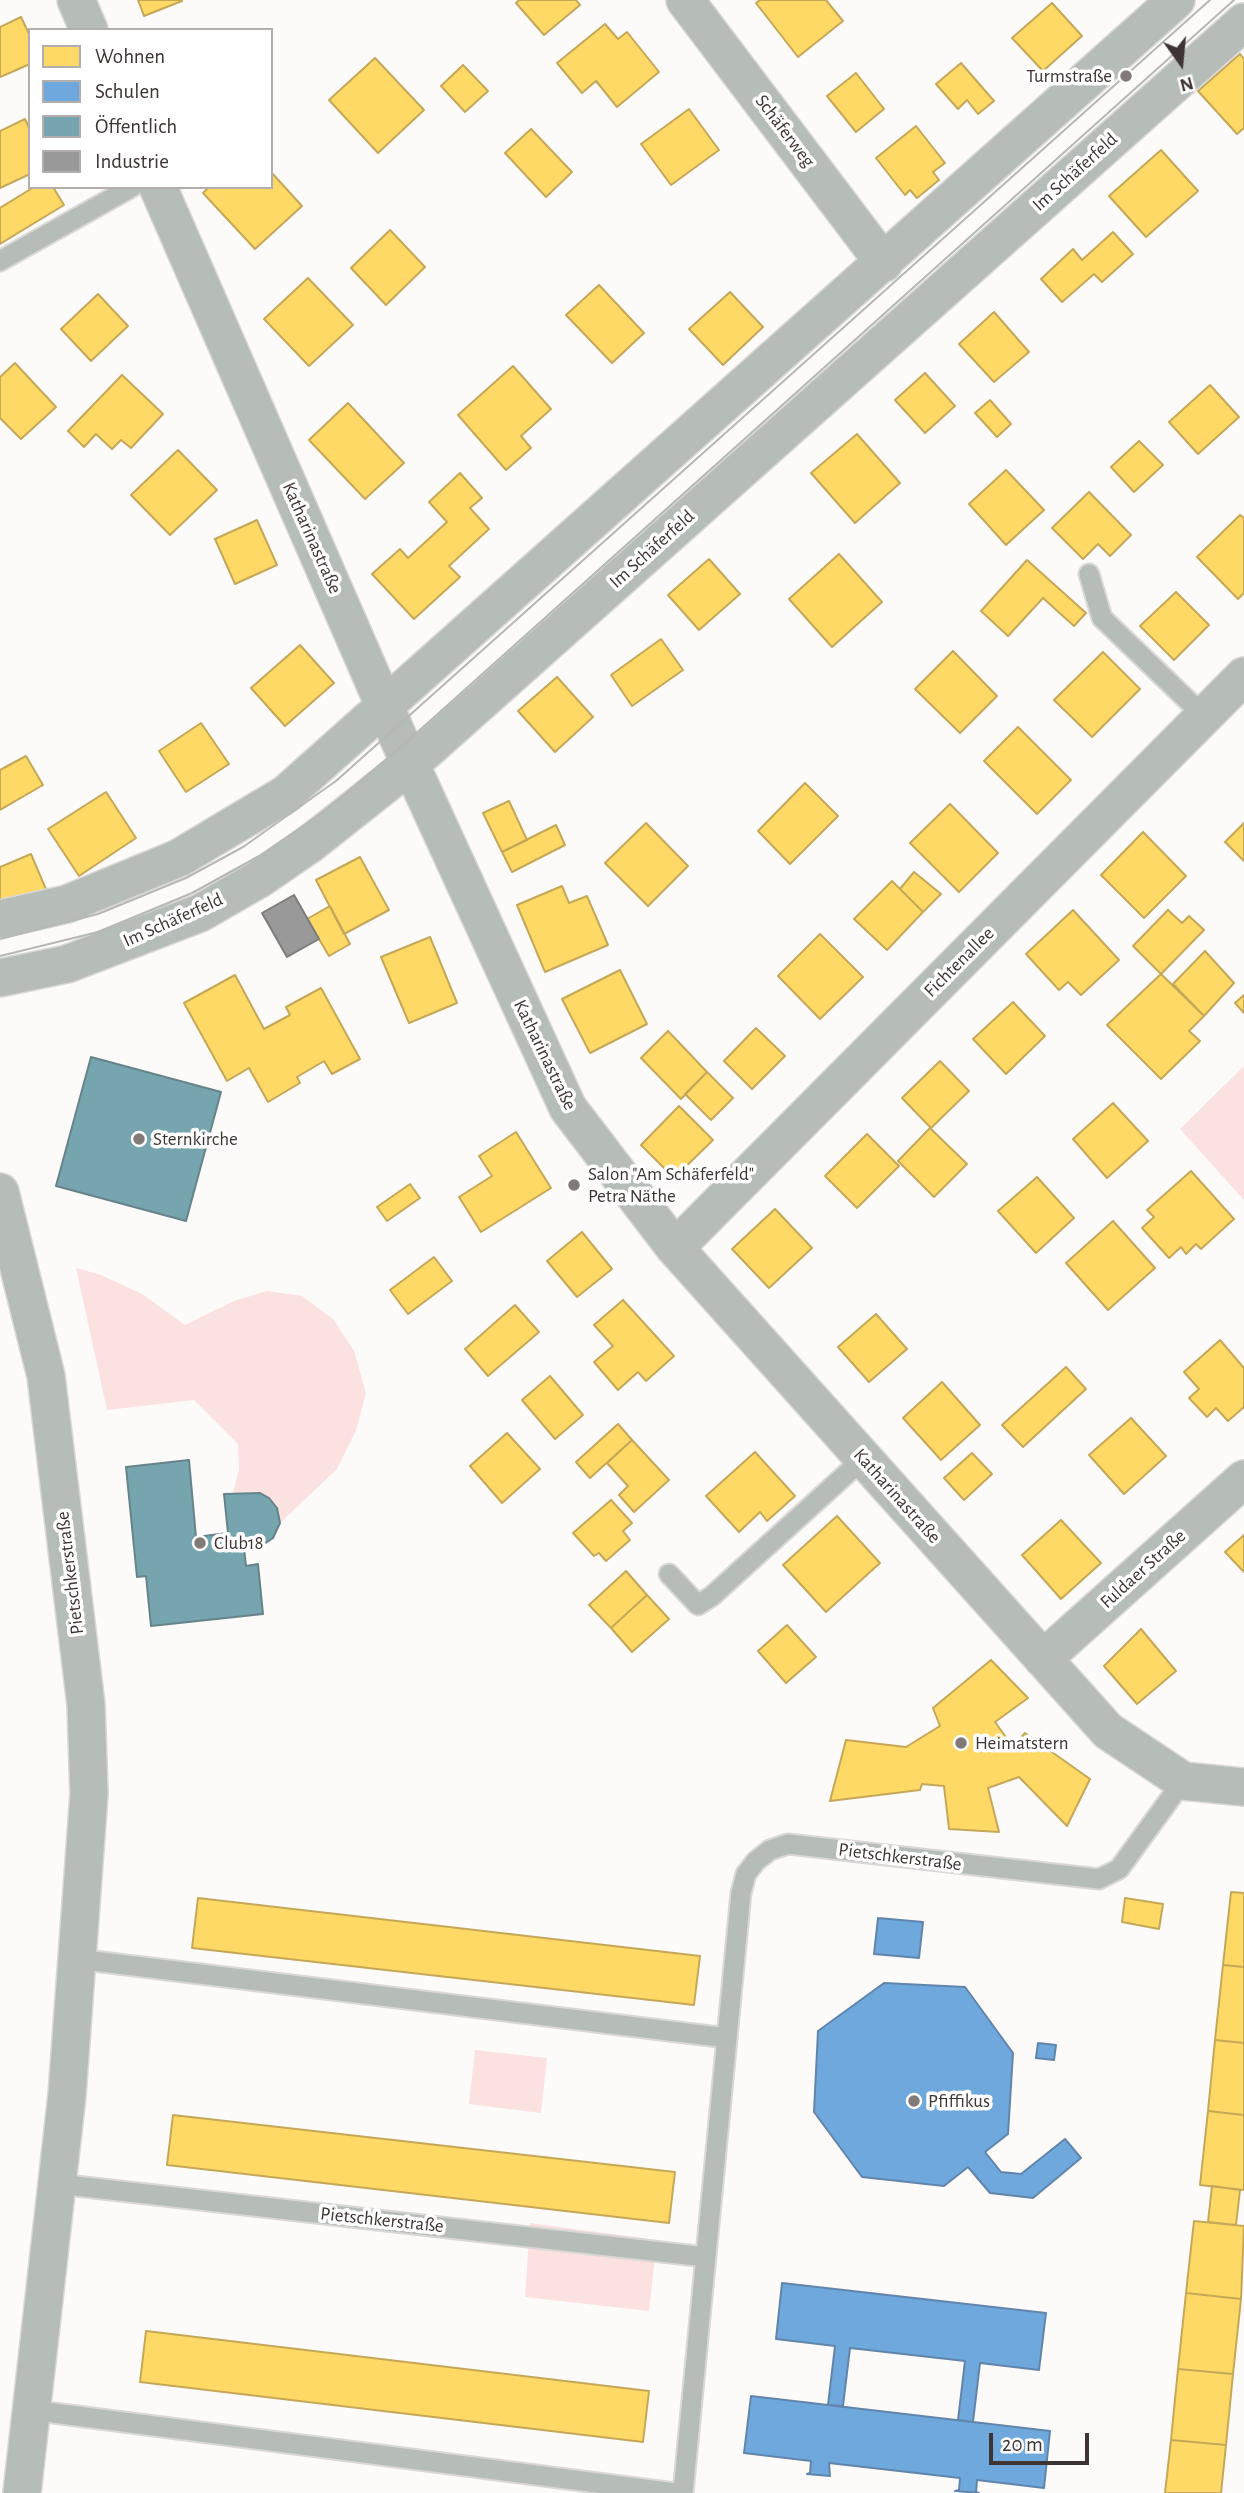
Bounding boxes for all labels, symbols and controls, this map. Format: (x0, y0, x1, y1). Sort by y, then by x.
legend (28, 28, 273, 189)
north arrow (1146, 28, 1216, 98)
text: Wohnen (95, 46, 165, 67)
place label: Turmstraße (1026, 65, 1112, 87)
marker: Turmstraße (1118, 68, 1134, 84)
text: N (1178, 73, 1195, 95)
text: Schulen (95, 81, 160, 102)
street label: Schäferweg (750, 90, 820, 172)
text: Öffentlich (95, 116, 177, 137)
street label: Im Schäferfeld (1028, 128, 1122, 216)
text: Industrie (95, 151, 169, 172)
street label: Katharinastraße (277, 479, 347, 597)
street label: Im Schäferfeld (605, 505, 699, 593)
street label: Im Schäferfeld (120, 888, 226, 952)
street label: Fichtenallee (919, 922, 999, 1002)
street label: Katharinastraße (508, 996, 582, 1114)
place label: Sternkirche (153, 1128, 238, 1150)
marker: Sternkirche (131, 1131, 147, 1147)
place label: Salon "Am Schäferfeld" Petra Näthe (588, 1163, 754, 1207)
marker: Salon "Am Schäferfeld" Petra Näthe (566, 1177, 582, 1193)
street label: Katharinastraße (848, 1444, 946, 1548)
street label: Pietschkerstraße (51, 1510, 89, 1636)
street label: Fuldaer Straße (1095, 1525, 1191, 1613)
place label: Club18 (214, 1532, 264, 1554)
marker: Club18 (192, 1535, 208, 1551)
place label: Heimatstern (975, 1732, 1069, 1754)
marker: Heimatstern (953, 1735, 969, 1751)
street label: Pietschkerstraße (837, 1838, 963, 1876)
place label: Pfiffikus (928, 2090, 990, 2112)
marker: Pfiffikus (906, 2093, 922, 2109)
street label: Pietschkerstraße (319, 2202, 445, 2238)
scale bar (992, 2420, 1092, 2464)
text: 20 m (1002, 2434, 1043, 2455)

